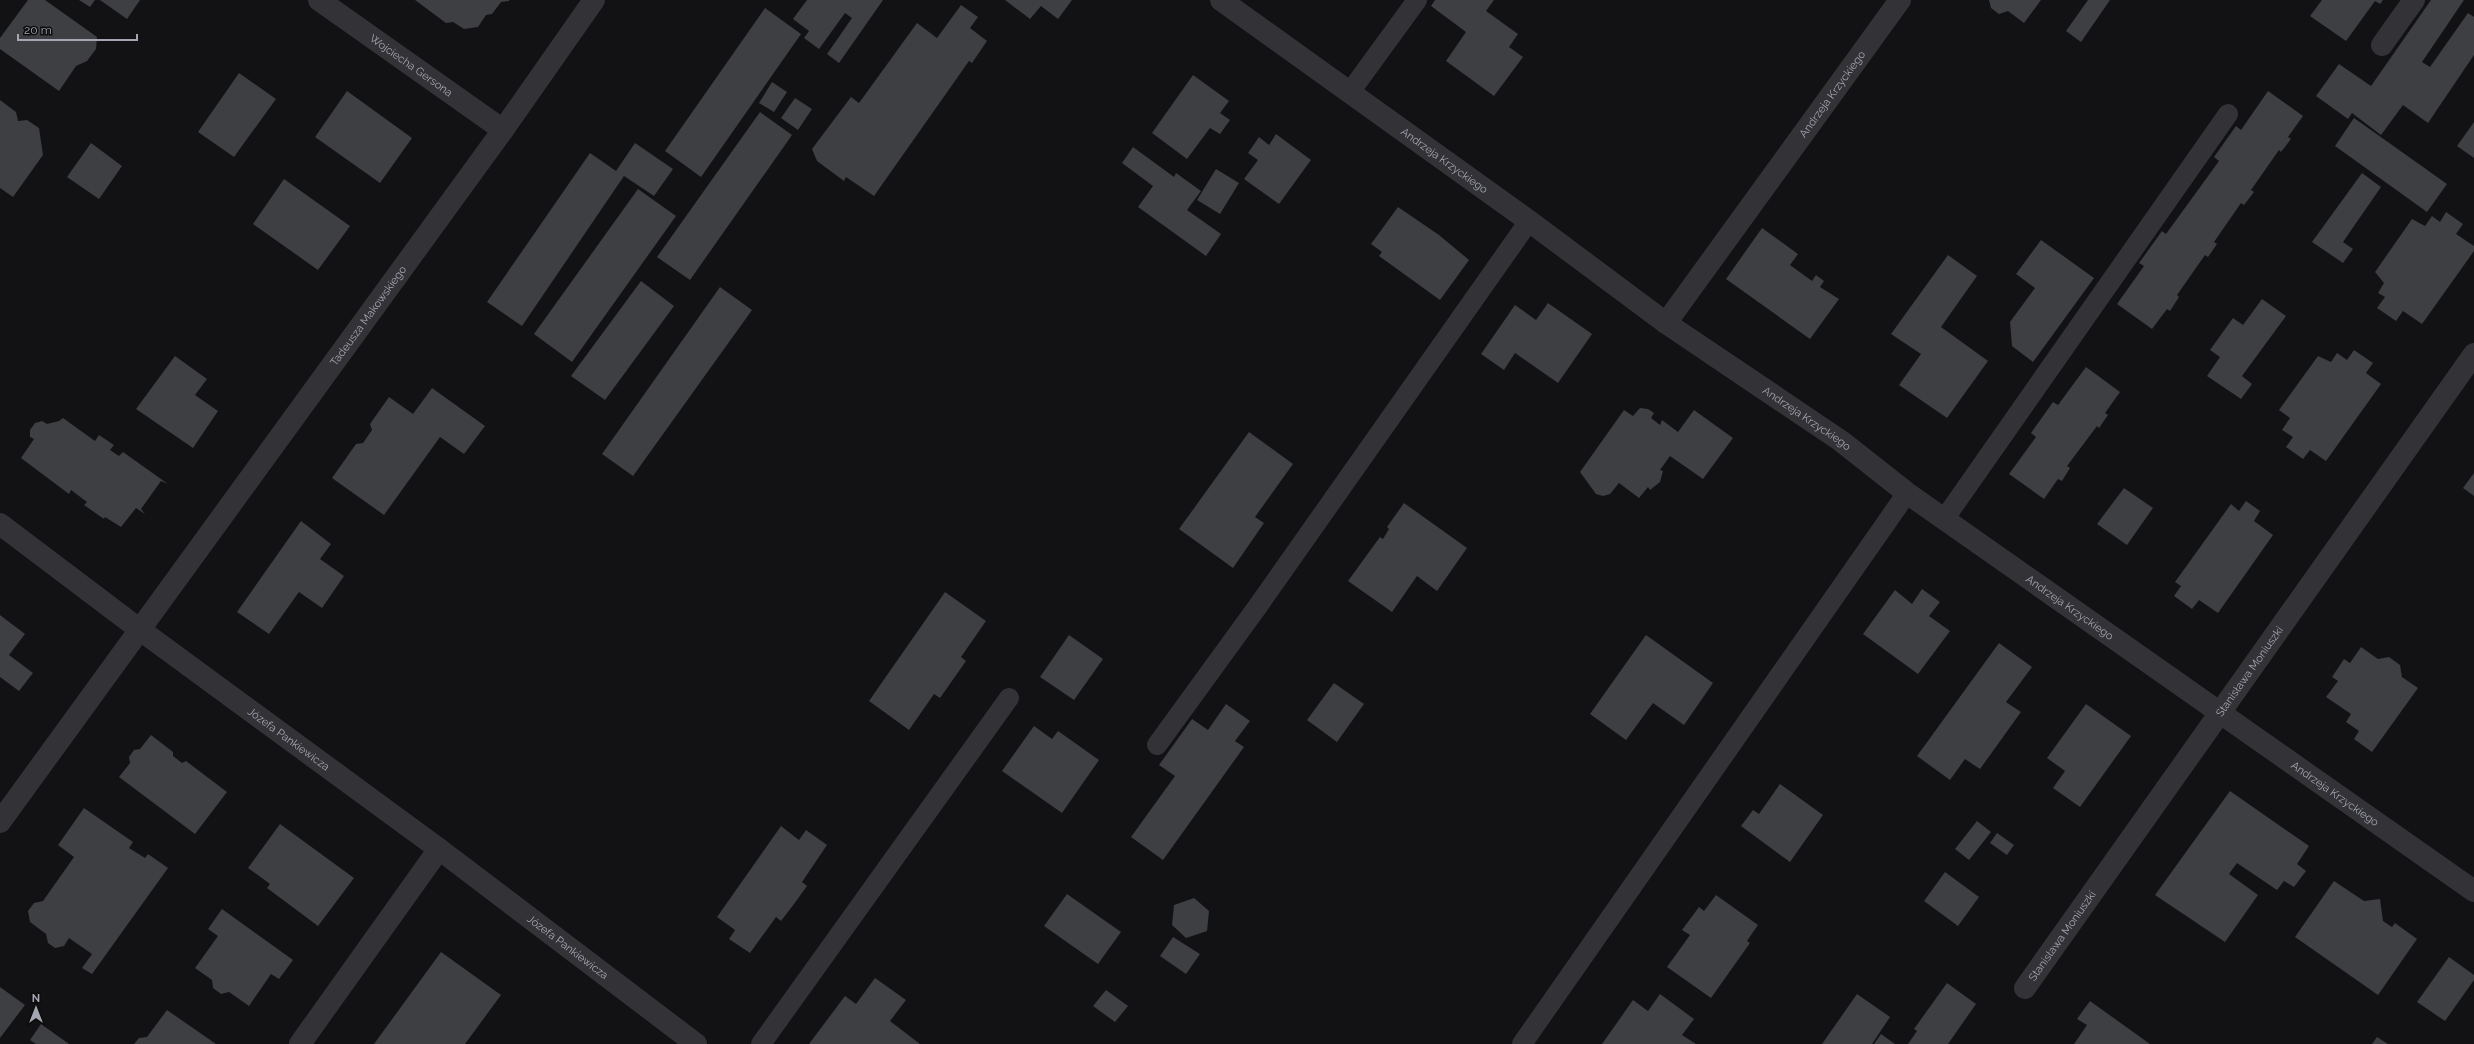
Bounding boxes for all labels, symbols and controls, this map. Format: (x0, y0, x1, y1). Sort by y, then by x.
scale bar (18, 16, 137, 42)
text: 20 m (24, 23, 52, 37)
street label: Wojciecha Gersona (367, 32, 455, 99)
street label: Andrzeja Krzyckiego (1797, 48, 1868, 140)
street label: Andrzeja Krzyckiego (1398, 125, 1491, 197)
street label: Tadeusza Makowskiego (328, 263, 409, 369)
street label: Andrzeja Krzyckiego (1760, 384, 1854, 454)
street label: Andrzeja Krzyckiego (2023, 573, 2116, 643)
street label: Stanisława Moniuszki (2213, 624, 2286, 719)
street label: Józefa Pankiewicza (245, 705, 332, 774)
street label: Andrzeja Krzyckiego (2289, 759, 2381, 829)
street label: Stanisława Moniuszki (2026, 888, 2099, 984)
street label: Józefa Pankiewicza (524, 912, 611, 982)
north arrow (16, 988, 56, 1028)
text: N (32, 992, 40, 1005)

